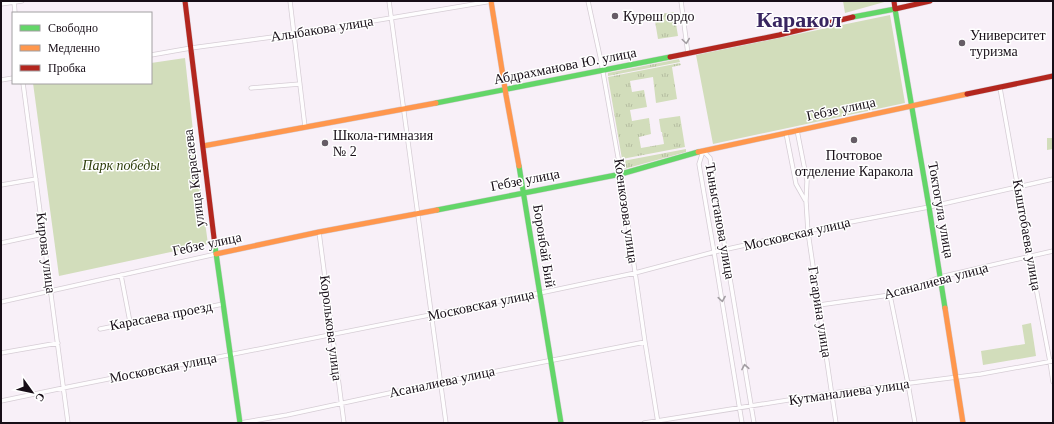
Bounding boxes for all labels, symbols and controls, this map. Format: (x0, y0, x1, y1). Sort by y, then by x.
district label: Каракол (756, 7, 842, 32)
place label: Курөш ордо (623, 9, 695, 24)
marker: Курөш ордо (610, 11, 620, 21)
legend (12, 12, 152, 84)
street label: Алыбакова улица (270, 13, 375, 45)
text: Свободно (48, 21, 98, 35)
place label: Университет туризма (970, 28, 1046, 59)
one-way arrow (681, 38, 690, 44)
marker: Университет туризма (957, 38, 967, 48)
text: Медленно (48, 41, 100, 55)
street label: Абдрахманова Ю. улица (492, 45, 638, 87)
text: Пробка (48, 61, 86, 75)
street label: Гебзе улица (805, 94, 878, 124)
street label: улица Карасаева (180, 128, 207, 228)
place label: Школа-гимназия № 2 (333, 128, 434, 159)
marker: Почтовое отделение Каракола (849, 135, 859, 145)
marker: Школа-гимназия № 2 (320, 138, 330, 148)
place label: Почтовое отделение Каракола (795, 148, 914, 179)
park label: Парк победы (81, 158, 160, 173)
street label: Коенкозова улица (611, 158, 641, 265)
street label: Токтогула улица (925, 161, 957, 260)
street label: Тыныстанова улица (702, 162, 738, 281)
street label: Гебзе улица (489, 166, 562, 194)
street label: Кыштобаева улица (1010, 178, 1044, 293)
street label: Боронбай Бий (530, 203, 558, 289)
street label: Кирова улица (34, 212, 59, 295)
street label: Московская улица (742, 214, 852, 254)
street label: Гебзе улица (171, 229, 244, 259)
street label: Асаналиева улица (882, 260, 991, 302)
street label: Гагарина улица (805, 265, 835, 359)
street label: Королькова улица (317, 274, 345, 383)
street label: Московская улица (426, 286, 537, 324)
one-way arrow (717, 296, 726, 302)
street label: Карасаева проезд (109, 299, 213, 333)
street label: Московская улица (108, 350, 219, 386)
street label: Асаналиева улица (388, 363, 497, 401)
one-way arrow (741, 364, 750, 371)
north arrow (12, 372, 52, 412)
street label: Кутманалиева улица (788, 376, 911, 408)
text: С (33, 391, 48, 404)

